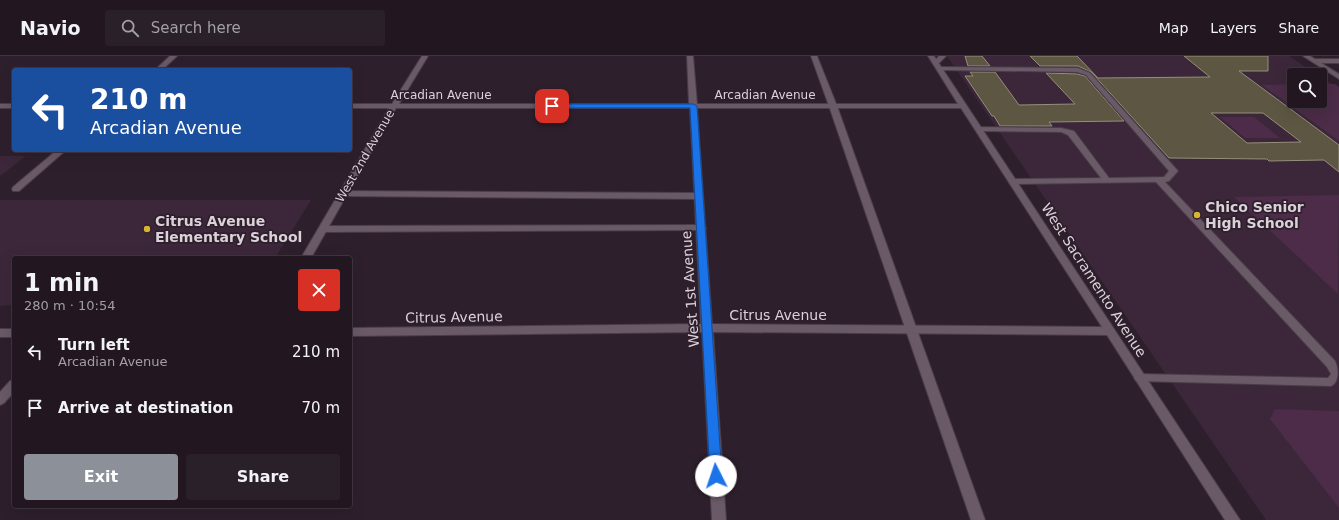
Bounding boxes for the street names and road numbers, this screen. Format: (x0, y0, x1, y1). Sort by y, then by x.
street label: Arcadian Avenue (390, 88, 492, 102)
street label: Arcadian Avenue (714, 88, 816, 102)
street label: West 2nd Avenue (333, 107, 397, 205)
street label: West Sacramento Avenue (1038, 200, 1150, 360)
street label: West 1st Avenue (678, 230, 702, 348)
street label: Citrus Avenue (729, 307, 827, 323)
street label: Citrus Avenue (405, 308, 503, 326)

